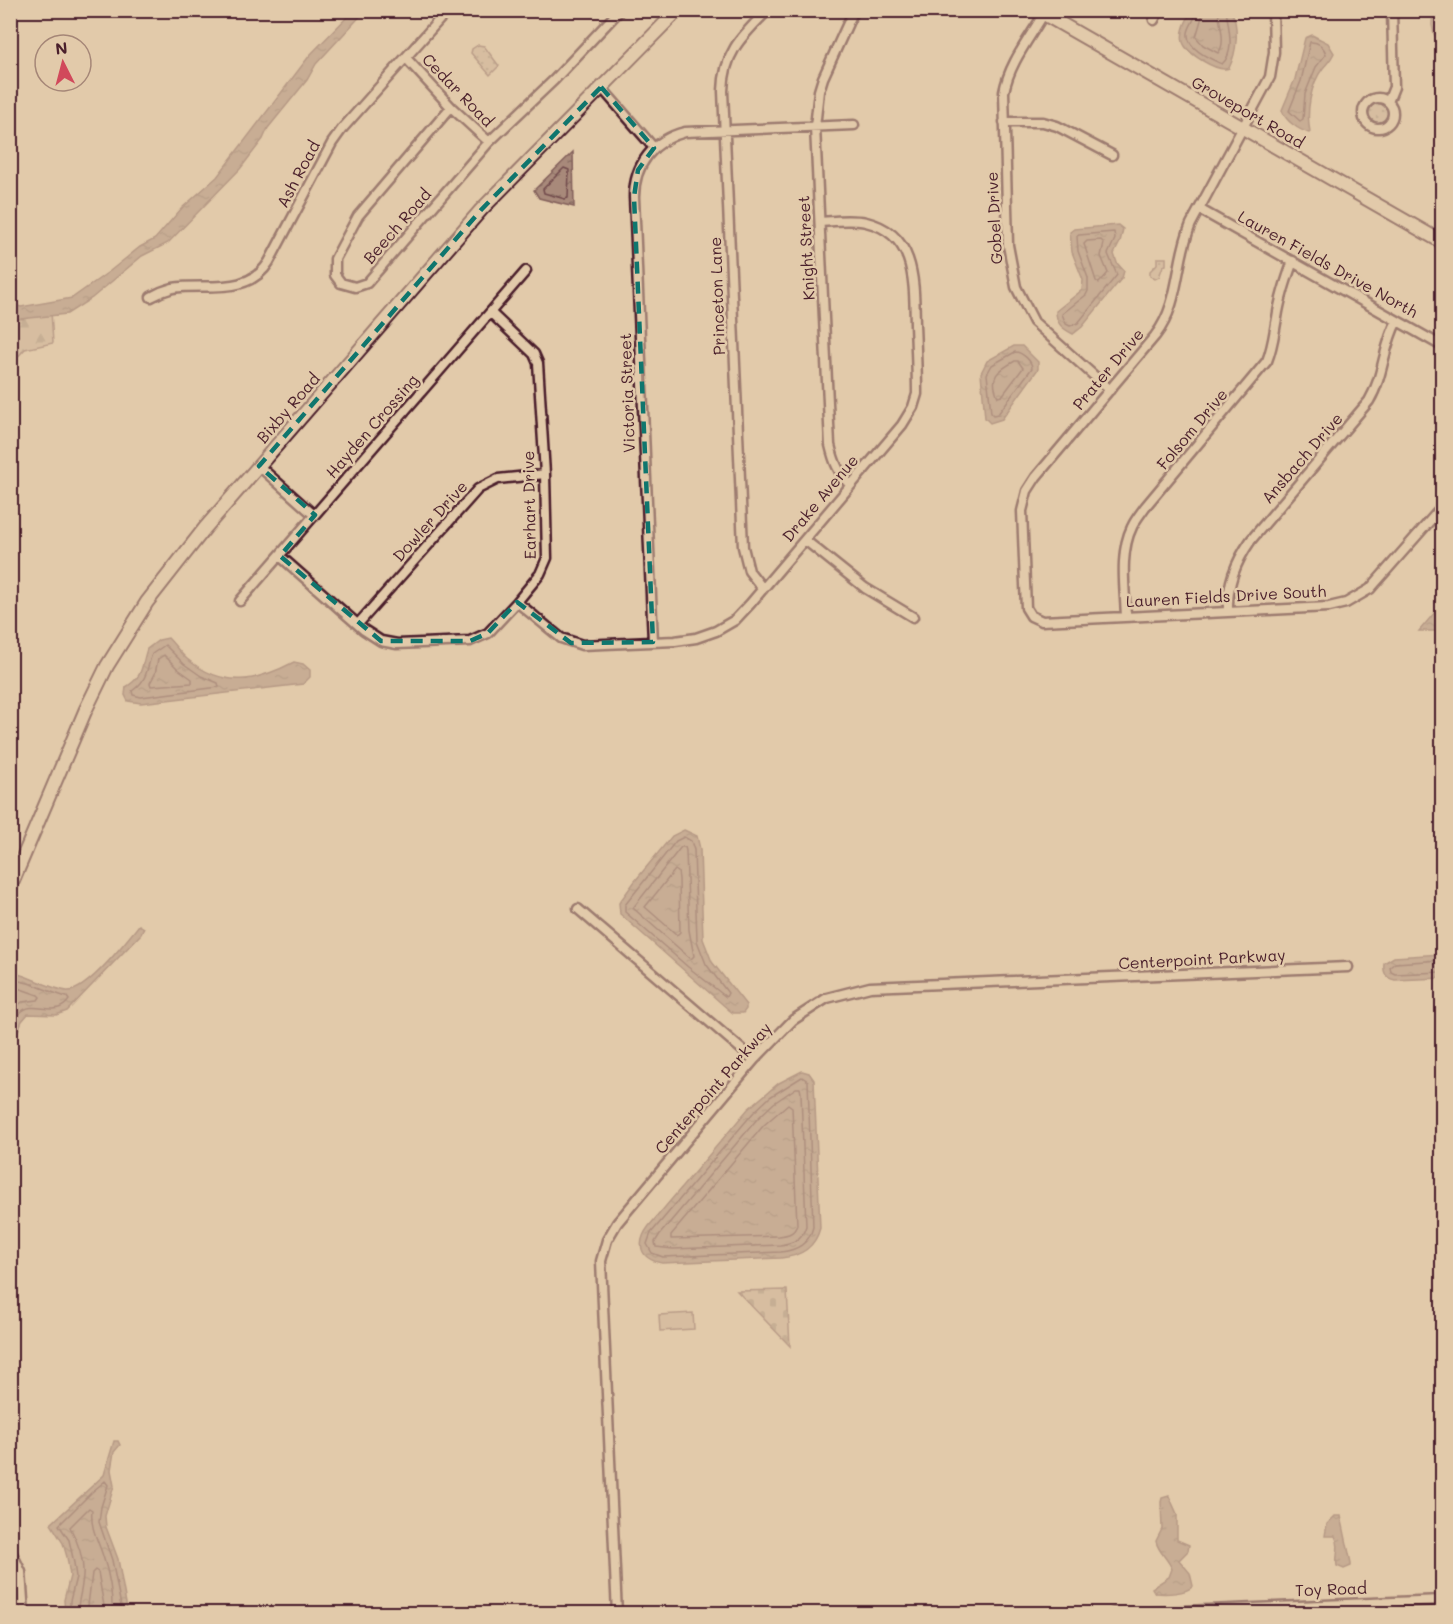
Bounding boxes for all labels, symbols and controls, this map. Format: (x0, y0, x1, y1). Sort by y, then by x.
north arrow (33, 33, 93, 93)
text: N (54, 37, 69, 59)
street label: Cedar Road (418, 48, 499, 131)
street label: Groveport Road (1188, 71, 1309, 152)
street label: Ash Road (271, 137, 324, 211)
street label: Gobel Drive (981, 171, 1006, 265)
street label: Beech Road (358, 184, 435, 268)
street label: Knight Street (792, 195, 819, 301)
street label: Lauren Fields Drive North (1235, 205, 1422, 322)
street label: Princeton Lane (704, 236, 729, 356)
street label: Prater Drive (1067, 324, 1148, 414)
street label: Victoria Street (614, 333, 639, 453)
street label: Bixby Road (251, 368, 324, 447)
street label: Hayden Crossing (321, 369, 423, 482)
street label: Folsom Drive (1151, 384, 1232, 474)
street label: Ansbach Drive (1256, 408, 1347, 507)
street label: Drake Avenue (777, 450, 862, 546)
street label: Earhart Drive (517, 451, 540, 560)
street label: Dowler Drive (388, 476, 472, 566)
street label: Lauren Fields Drive South (1125, 580, 1327, 611)
street label: Centerpoint Parkway (1118, 944, 1286, 973)
street label: Centerpoint Parkway (650, 1018, 775, 1158)
street label: Toy Road (1295, 1577, 1367, 1600)

